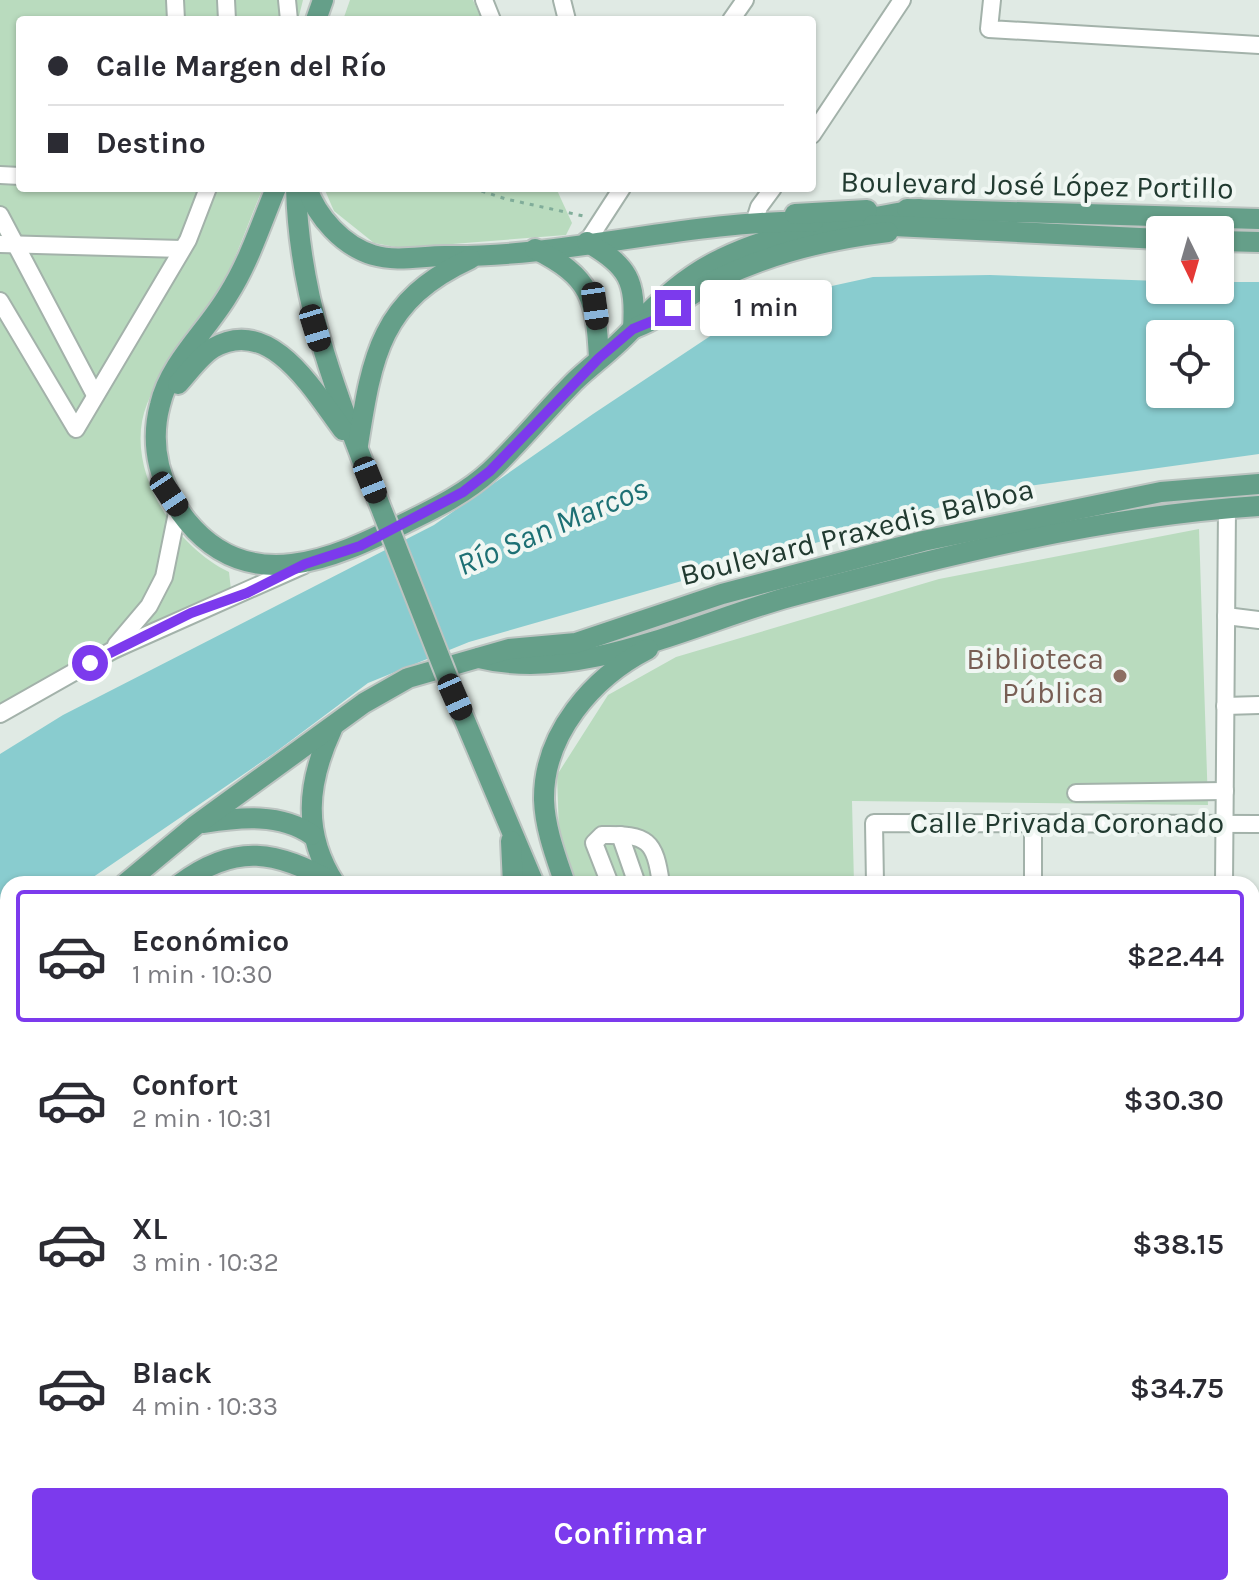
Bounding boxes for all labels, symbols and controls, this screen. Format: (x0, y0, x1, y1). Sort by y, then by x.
text: Calle Margen del Río (96, 48, 386, 84)
text: Destino (96, 125, 206, 161)
street label: Boulevard José López Portillo (840, 164, 1234, 206)
north arrow (1146, 216, 1234, 304)
map controls (1146, 216, 1234, 408)
callout: 1 min (701, 280, 833, 336)
car (580, 281, 610, 331)
route end (655, 290, 691, 326)
text: 1 min (734, 292, 798, 323)
car (297, 302, 333, 354)
button: locate (1146, 320, 1234, 408)
car (350, 453, 390, 507)
car (146, 467, 192, 521)
water label: Río San Marcos (451, 470, 653, 583)
street label: Boulevard Praxedis Balboa (677, 471, 1037, 593)
place label: Biblioteca Pública (966, 641, 1104, 711)
route start (72, 645, 108, 681)
marker: Biblioteca Pública (1111, 667, 1129, 685)
car (434, 670, 476, 724)
street label: Calle Privada Coronado (910, 805, 1224, 841)
icon: car (36, 920, 108, 992)
text: Económico (132, 923, 289, 959)
text: $22.44 (1127, 938, 1224, 974)
text: 1 min · 10:30 (132, 959, 272, 990)
icon: car (36, 1064, 108, 1136)
text: Confort (132, 1067, 238, 1103)
text: $30.30 (1124, 1082, 1224, 1118)
text: 2 min · 10:31 (132, 1103, 272, 1134)
icon: car (36, 1208, 108, 1280)
text: XL (132, 1211, 167, 1247)
text: $38.15 (1132, 1226, 1224, 1262)
text: 3 min · 10:32 (132, 1247, 279, 1278)
icon: car (36, 1352, 108, 1424)
text: Black (132, 1355, 212, 1391)
text: $34.75 (1130, 1370, 1224, 1406)
text: 4 min · 10:33 (132, 1391, 278, 1422)
button: Confirmar (32, 1488, 1228, 1580)

